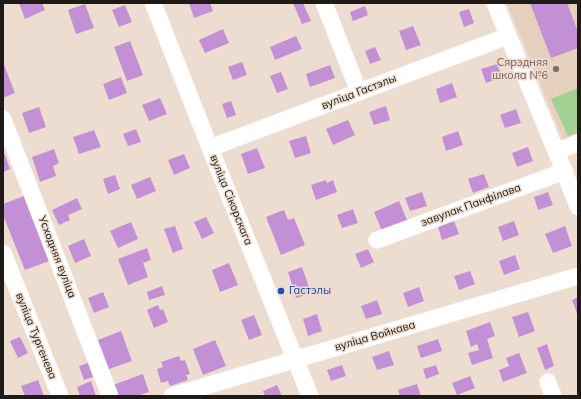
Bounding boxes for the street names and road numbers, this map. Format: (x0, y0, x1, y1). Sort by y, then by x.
street label: вуліца Гастэлы (320, 72, 398, 112)
street label: вуліца Сікорскага (207, 153, 255, 247)
street label: завулак Панфілава (419, 181, 523, 229)
street label: Усходняя вуліца (35, 214, 79, 300)
street label: вуліца Тургенева (13, 291, 59, 381)
street label: вуліца Войкава (333, 318, 417, 354)

